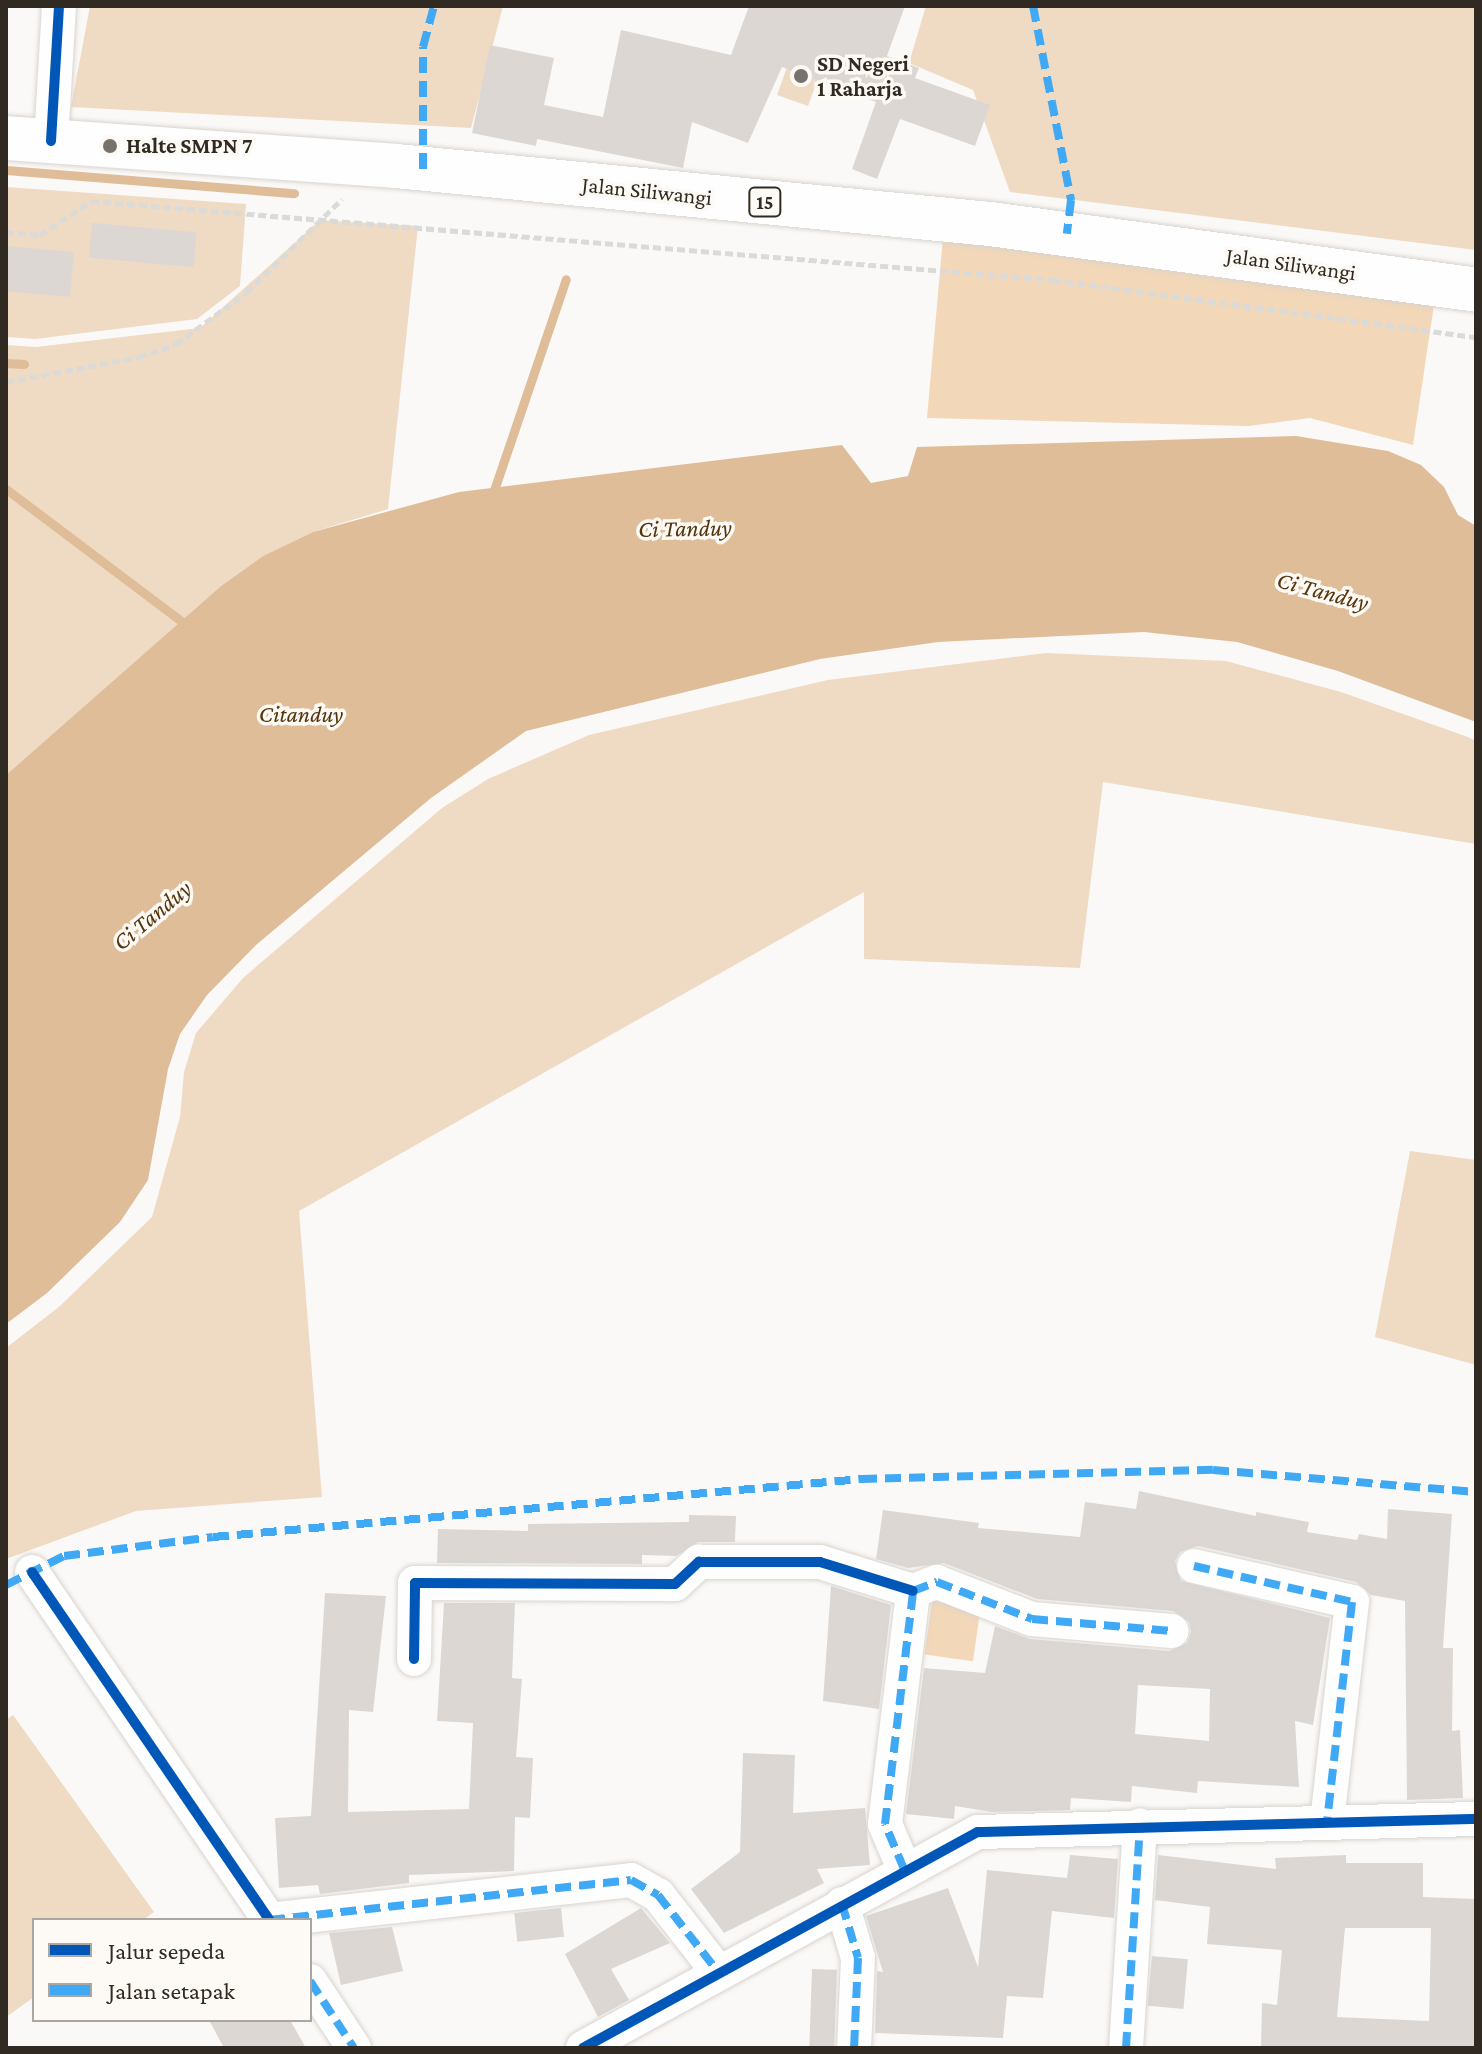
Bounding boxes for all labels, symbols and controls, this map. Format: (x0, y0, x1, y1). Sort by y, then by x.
place label: SD Negeri 1 Raharja (817, 50, 909, 102)
marker: SD Negeri 1 Raharja (792, 67, 810, 85)
place label: Halte SMPN 7 (126, 133, 253, 159)
marker: Halte SMPN 7 (101, 137, 119, 155)
street label: Jalan Siliwangi (581, 171, 713, 211)
road number: 15 (747, 186, 783, 218)
street label: Jalan Siliwangi (1224, 242, 1358, 286)
water label: Ci Tanduy (638, 513, 732, 543)
water label: Ci Tanduy (1274, 565, 1372, 617)
water label: Citanduy (259, 700, 343, 728)
water label: Ci Tanduy (107, 874, 197, 956)
legend (32, 1918, 312, 2022)
text: Jalur sepeda (108, 1937, 225, 1964)
text: Jalan setapak (108, 1977, 235, 2004)

